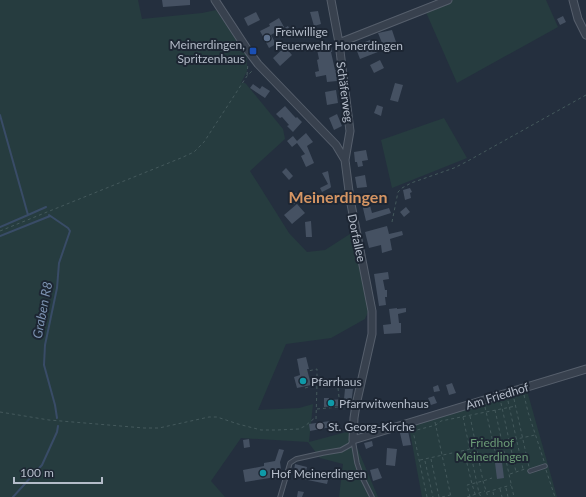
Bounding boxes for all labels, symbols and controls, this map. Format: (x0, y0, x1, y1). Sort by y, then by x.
place label: Freiwillige Feuerwehr Honerdingen (275, 24, 403, 53)
marker: Freiwillige Feuerwehr Honerdingen (262, 33, 272, 43)
place label: Meinerdingen, Spritzenhaus (169, 37, 245, 66)
marker: Meinerdingen, Spritzenhaus (248, 46, 258, 56)
street label: Schäferweg (333, 61, 357, 123)
district label: Meinerdingen (289, 187, 387, 206)
street label: Dorfallee (345, 213, 369, 263)
water label: Graben R8 (29, 280, 55, 340)
place label: Pfarrhaus (311, 374, 362, 389)
marker: Pfarrhaus (298, 376, 308, 386)
street label: Am Friedhof (464, 379, 531, 413)
place label: Pfarrwitwenhaus (339, 396, 429, 411)
marker: Pfarrwitwenhaus (326, 398, 336, 408)
place label: St. Georg-Kirche (328, 419, 415, 434)
marker: St. Georg-Kirche (315, 421, 325, 431)
park label: Friedhof Meinerdingen (456, 435, 528, 464)
scale bar (14, 459, 102, 485)
text: 100 m (20, 465, 54, 480)
place label: Hof Meinerdingen (271, 466, 367, 481)
marker: Hof Meinerdingen (258, 468, 268, 478)

